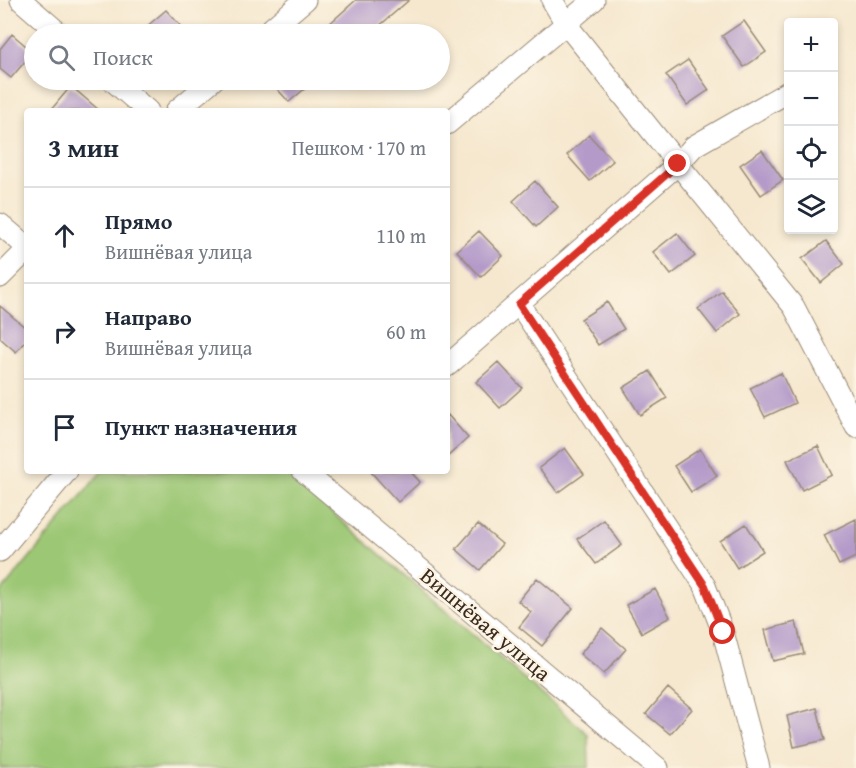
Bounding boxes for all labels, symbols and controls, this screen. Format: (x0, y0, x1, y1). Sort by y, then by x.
map controls (784, 18, 838, 234)
button: + (784, 18, 838, 72)
search box (24, 24, 450, 90)
icon: search (45, 41, 78, 74)
text: Поиск (93, 41, 153, 73)
button: − (784, 72, 838, 126)
button: locate (784, 126, 838, 180)
text: 3 мин (48, 128, 119, 167)
text: Пешком · 170 m (292, 133, 426, 162)
route end (664, 150, 690, 176)
button: layers (784, 180, 838, 234)
text: Прямо (105, 205, 172, 237)
icon: ahead (48, 219, 81, 252)
text: 110 m (376, 221, 426, 250)
text: Вишнёвая улица (105, 237, 252, 266)
text: Направо (105, 301, 192, 333)
icon: right (48, 315, 81, 348)
text: 60 m (386, 317, 426, 346)
text: Вишнёвая улица (105, 333, 252, 362)
icon: arrive (48, 411, 81, 444)
text: Пункт назначения (105, 411, 297, 443)
street label: Вишнёвая улица (414, 560, 559, 689)
route start (709, 618, 735, 644)

